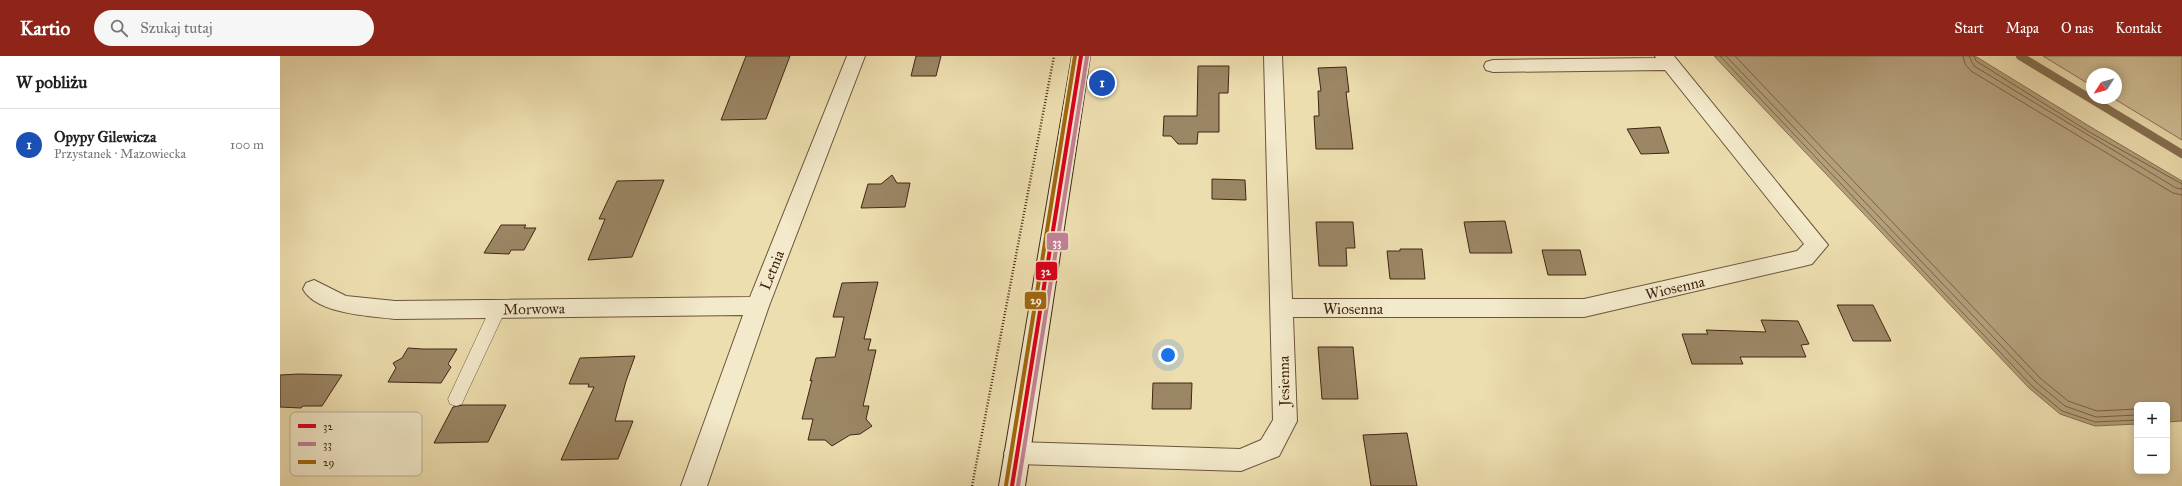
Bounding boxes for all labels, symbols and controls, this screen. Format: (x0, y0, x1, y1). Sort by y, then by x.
search box (94, 10, 374, 46)
text: Kartio (20, 17, 70, 40)
icon: search (108, 17, 130, 39)
text: Szukaj tutaj (140, 19, 213, 37)
text: Start (1955, 20, 1984, 37)
text: Mapa (2006, 20, 2039, 37)
text: O nas (2061, 20, 2093, 37)
text: Kontakt (2115, 20, 2162, 37)
pin: 1 (1089, 68, 1115, 98)
north arrow (2086, 68, 2122, 104)
text: W pobliżu (16, 72, 87, 93)
text: Opypy Gilewicza (54, 128, 156, 146)
text: 1 (26, 137, 32, 153)
text: 100 m (230, 137, 264, 153)
text: Przystanek · Mazowiecka (54, 146, 186, 162)
line badge: 33 (1046, 232, 1069, 251)
text: 33 (1053, 236, 1061, 250)
street label: Letnia (756, 247, 788, 292)
line badge: 32 (1035, 261, 1058, 281)
text: 32 (1041, 265, 1051, 279)
street label: Wiosenna (1644, 272, 1707, 304)
line badge: 29 (1024, 291, 1047, 310)
text: 29 (1030, 294, 1042, 308)
street label: Morwowa (503, 299, 566, 319)
street label: Wiosenna (1323, 300, 1384, 318)
your location (1158, 345, 1178, 365)
street label: Jesienna (1275, 355, 1294, 408)
map controls (2134, 402, 2170, 474)
button: + (2134, 402, 2170, 438)
legend (290, 412, 422, 476)
text: 32 (323, 420, 333, 433)
text: 33 (323, 438, 332, 451)
button: − (2134, 438, 2170, 474)
text: 29 (323, 456, 334, 469)

